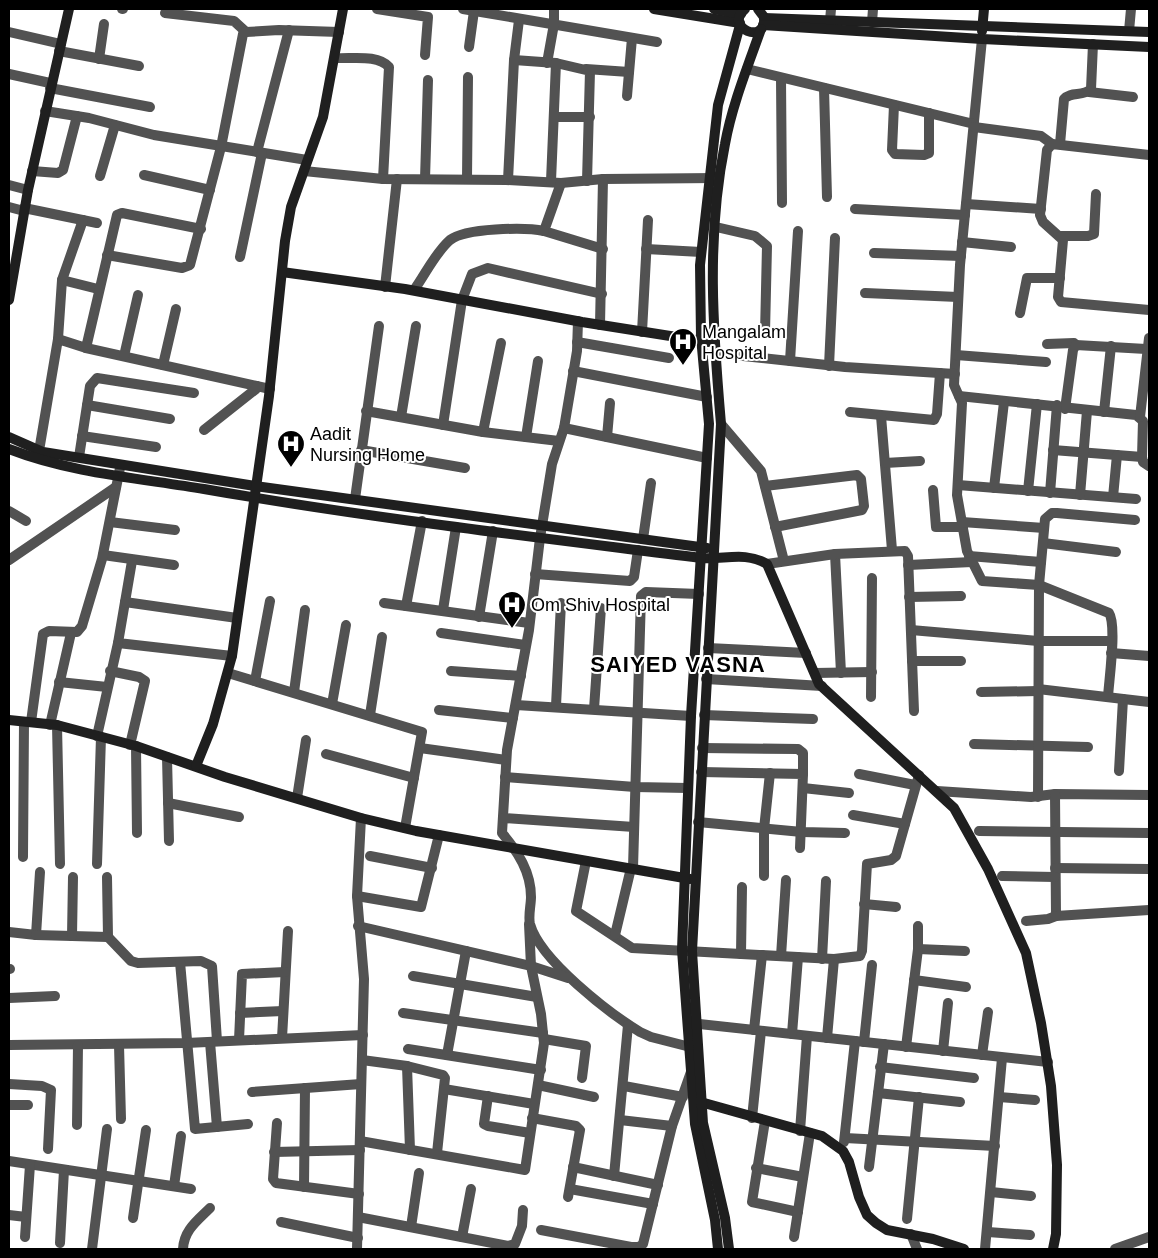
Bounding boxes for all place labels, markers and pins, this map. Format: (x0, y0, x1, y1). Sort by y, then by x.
place label: Mangalam Hospital (702, 322, 786, 363)
hospital icon: Mangalam Hospital (668, 327, 698, 366)
place label: Aadit Nursing Home (310, 424, 425, 465)
hospital icon: Aadit Nursing Home (276, 429, 306, 468)
hospital icon: Om Shiv Hospital (497, 590, 527, 629)
place label: Om Shiv Hospital (531, 595, 670, 615)

